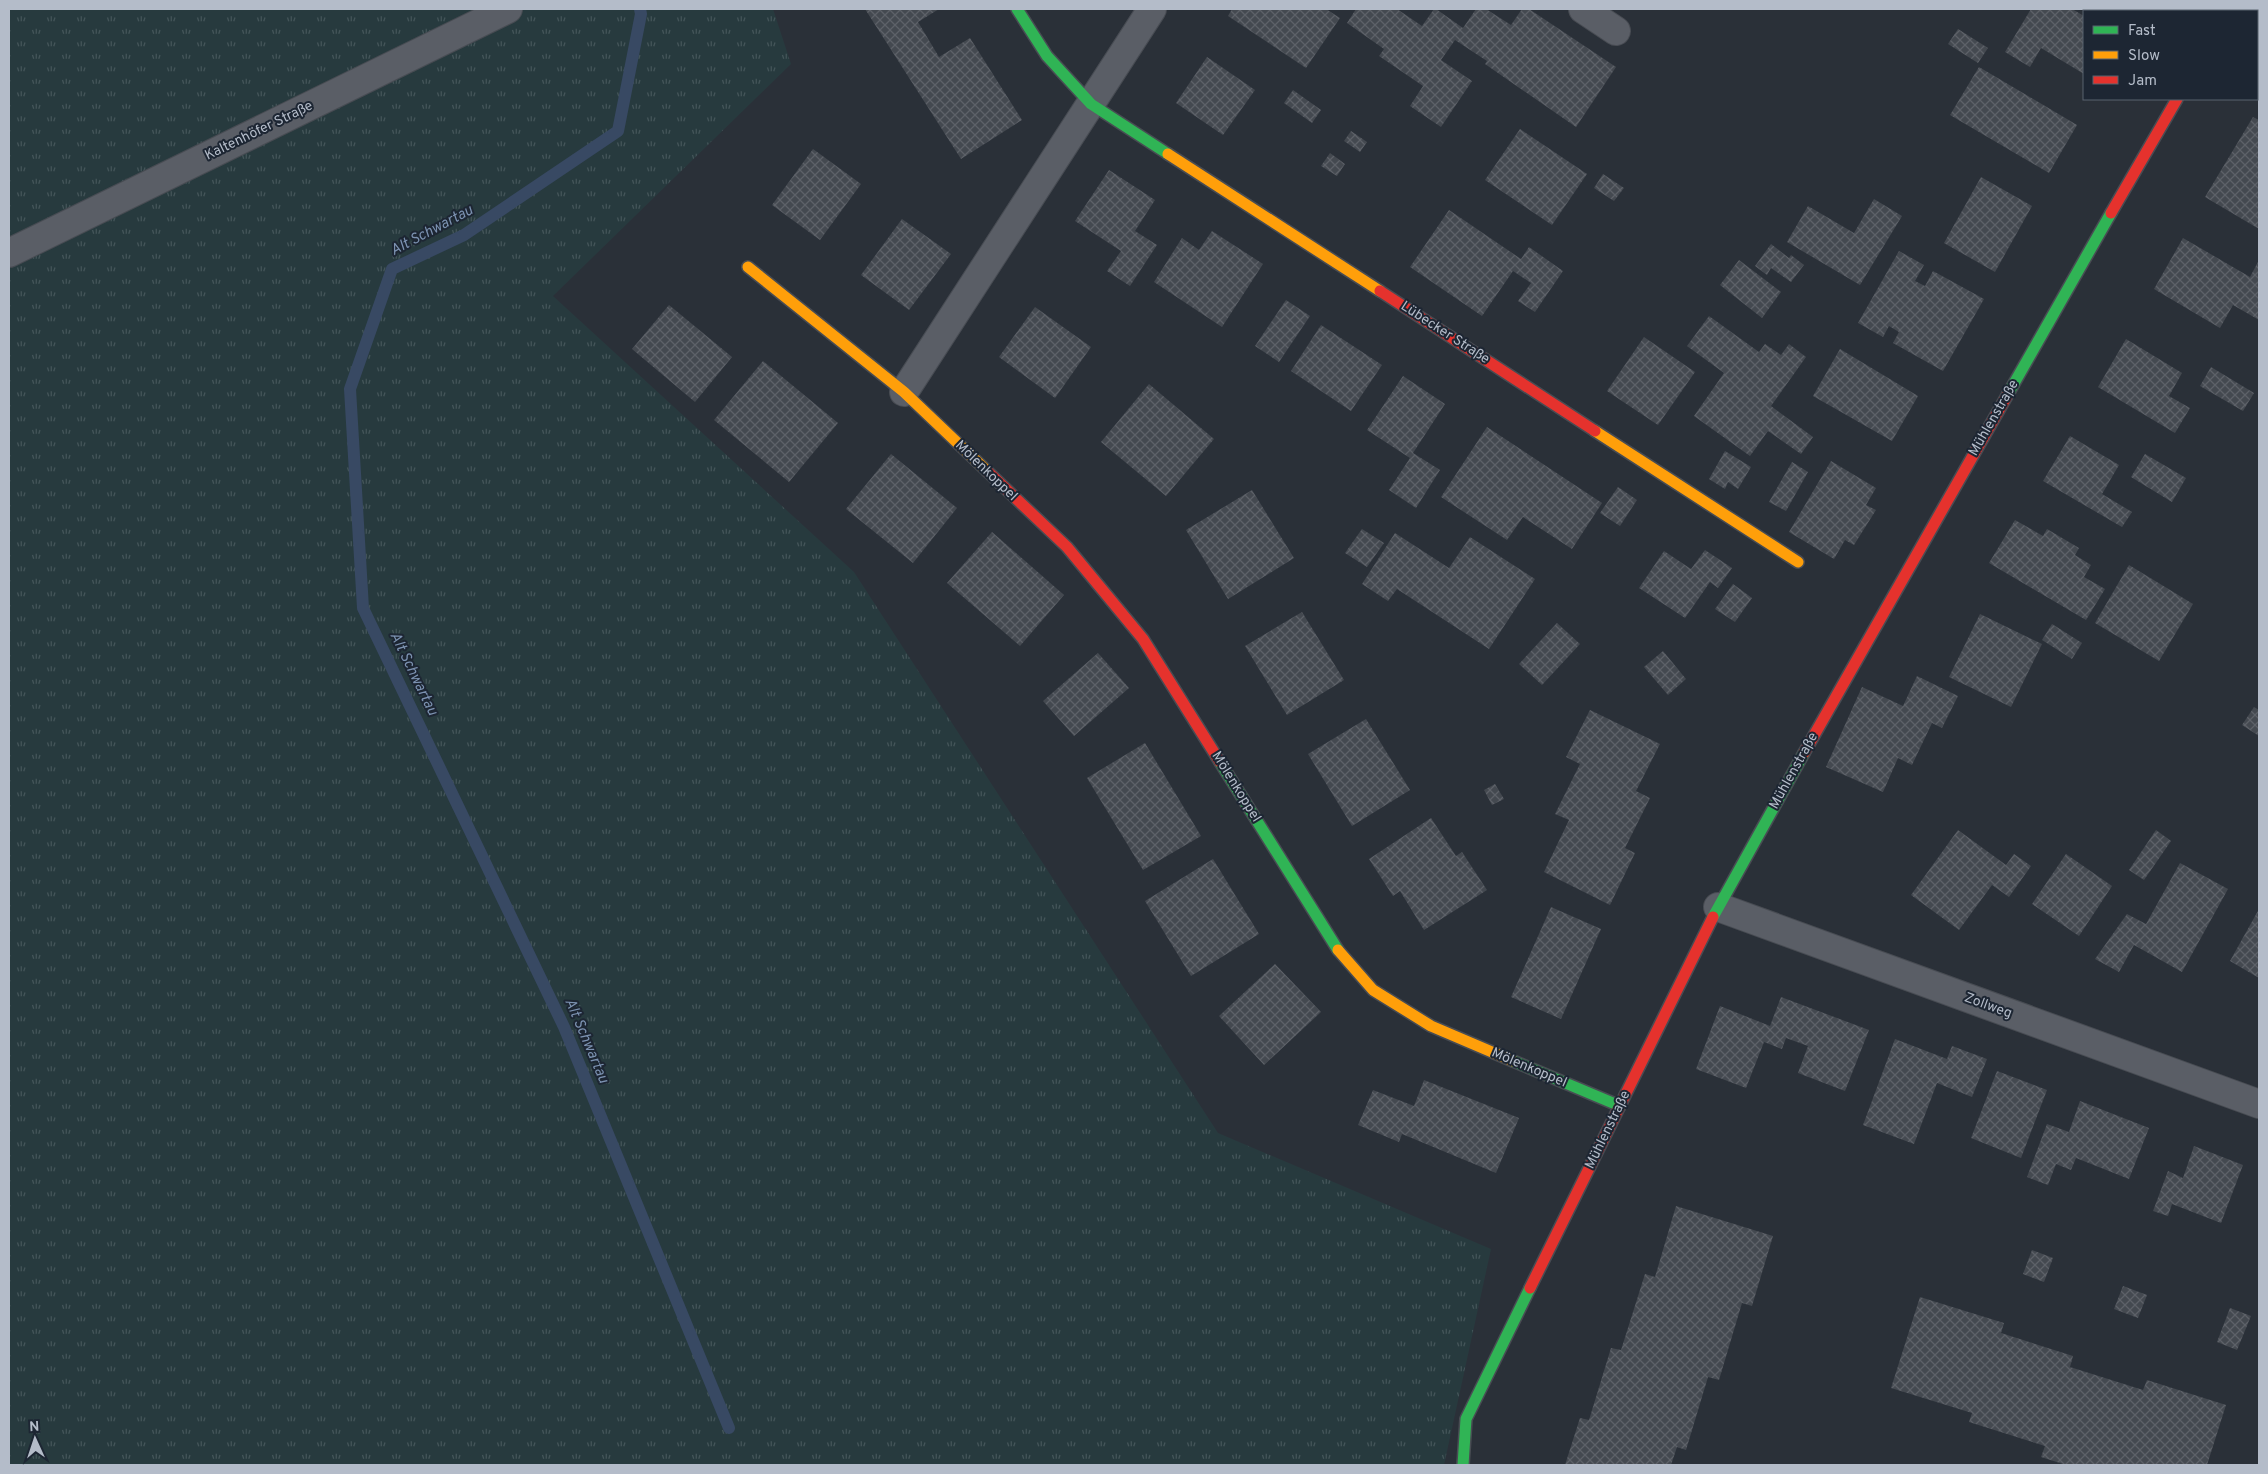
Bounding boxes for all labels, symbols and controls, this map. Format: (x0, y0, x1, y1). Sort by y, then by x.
legend (2083, 10, 2258, 100)
text: Fast (2128, 22, 2156, 41)
text: Slow (2128, 47, 2160, 66)
text: Jam (2128, 72, 2157, 91)
street label: Kaltenhöfer Straße (202, 97, 316, 165)
water label: Alt Schwartau (387, 201, 477, 261)
street label: Lübecker Straße (1397, 298, 1493, 368)
street label: Mühlenstraße (1965, 377, 2023, 459)
street label: Mölenkoppel (951, 437, 1021, 505)
water label: Alt Schwartau (385, 629, 442, 720)
street label: Mühlenstraße (1766, 730, 1822, 812)
street label: Mölenkoppel (1208, 748, 1264, 826)
street label: Zollweg (1962, 990, 2014, 1022)
water label: Alt Schwartau (560, 996, 613, 1087)
street label: Mölenkoppel (1489, 1045, 1569, 1091)
street label: Mühlenstraße (1582, 1088, 1634, 1172)
north arrow (10, 1414, 60, 1464)
text: N (29, 1419, 40, 1436)

